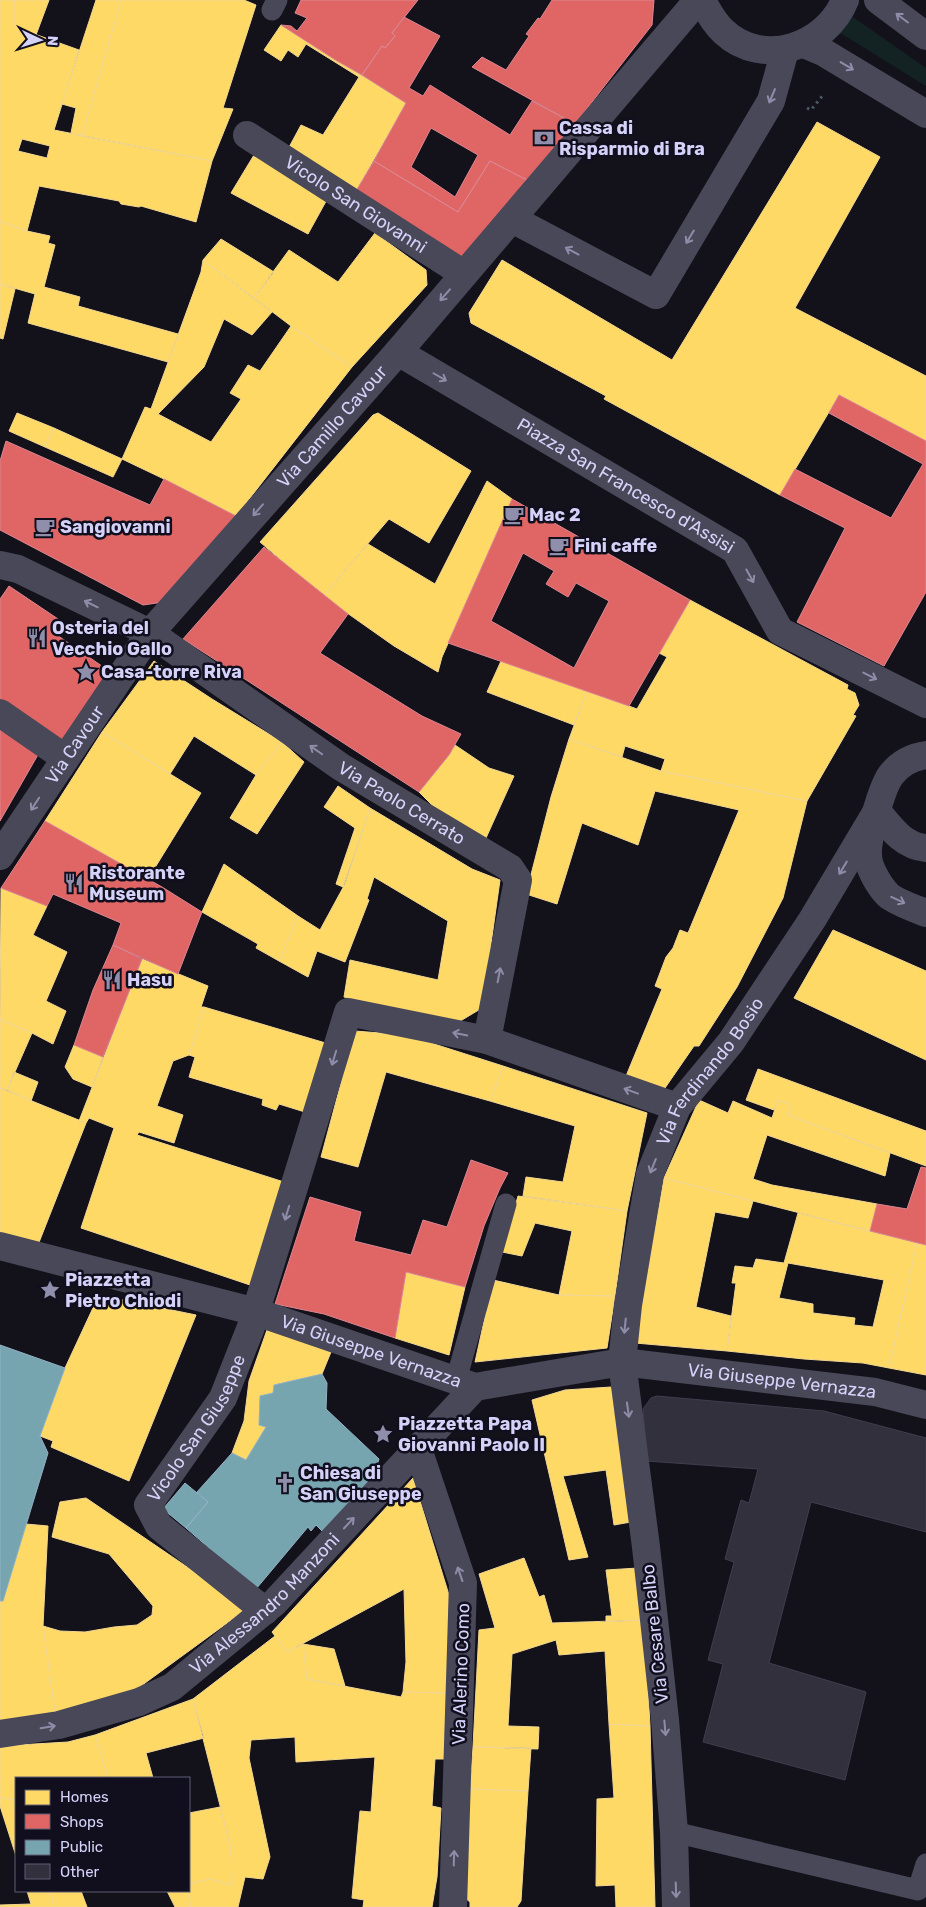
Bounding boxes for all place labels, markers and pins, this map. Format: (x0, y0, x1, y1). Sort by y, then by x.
place label: Cassa di Risparmio di Bra (559, 117, 705, 160)
bank icon: Cassa di Risparmio di Bra (533, 127, 555, 149)
cafe icon: Mac 2 (503, 504, 525, 526)
place label: Mac 2 (529, 504, 581, 526)
cafe icon: Sangiovanni (34, 516, 56, 538)
place label: Sangiovanni (60, 516, 171, 538)
cafe icon: Fini caffe (548, 535, 570, 557)
place label: Fini caffe (574, 535, 657, 557)
place label: Osteria del Vecchio Gallo (52, 617, 172, 660)
restaurant icon: Osteria del Vecchio Gallo (26, 627, 48, 649)
place icon: Casa-torre Riva (75, 661, 97, 683)
place label: Casa-torre Riva (101, 661, 242, 683)
place label: Ristorante Museum (89, 862, 185, 905)
restaurant icon: Ristorante Museum (63, 872, 85, 894)
restaurant icon: Hasu (101, 969, 123, 991)
place label: Hasu (127, 969, 173, 991)
place label: Piazzetta Pietro Chiodi (65, 1269, 181, 1312)
place icon: Piazzetta Pietro Chiodi (39, 1279, 61, 1301)
place label: Piazzetta Papa Giovanni Paolo II (398, 1413, 545, 1456)
place icon: Piazzetta Papa Giovanni Paolo II (372, 1423, 394, 1445)
place label: Chiesa di San Giuseppe (300, 1462, 422, 1505)
church icon: Chiesa di San Giuseppe (274, 1472, 296, 1494)

